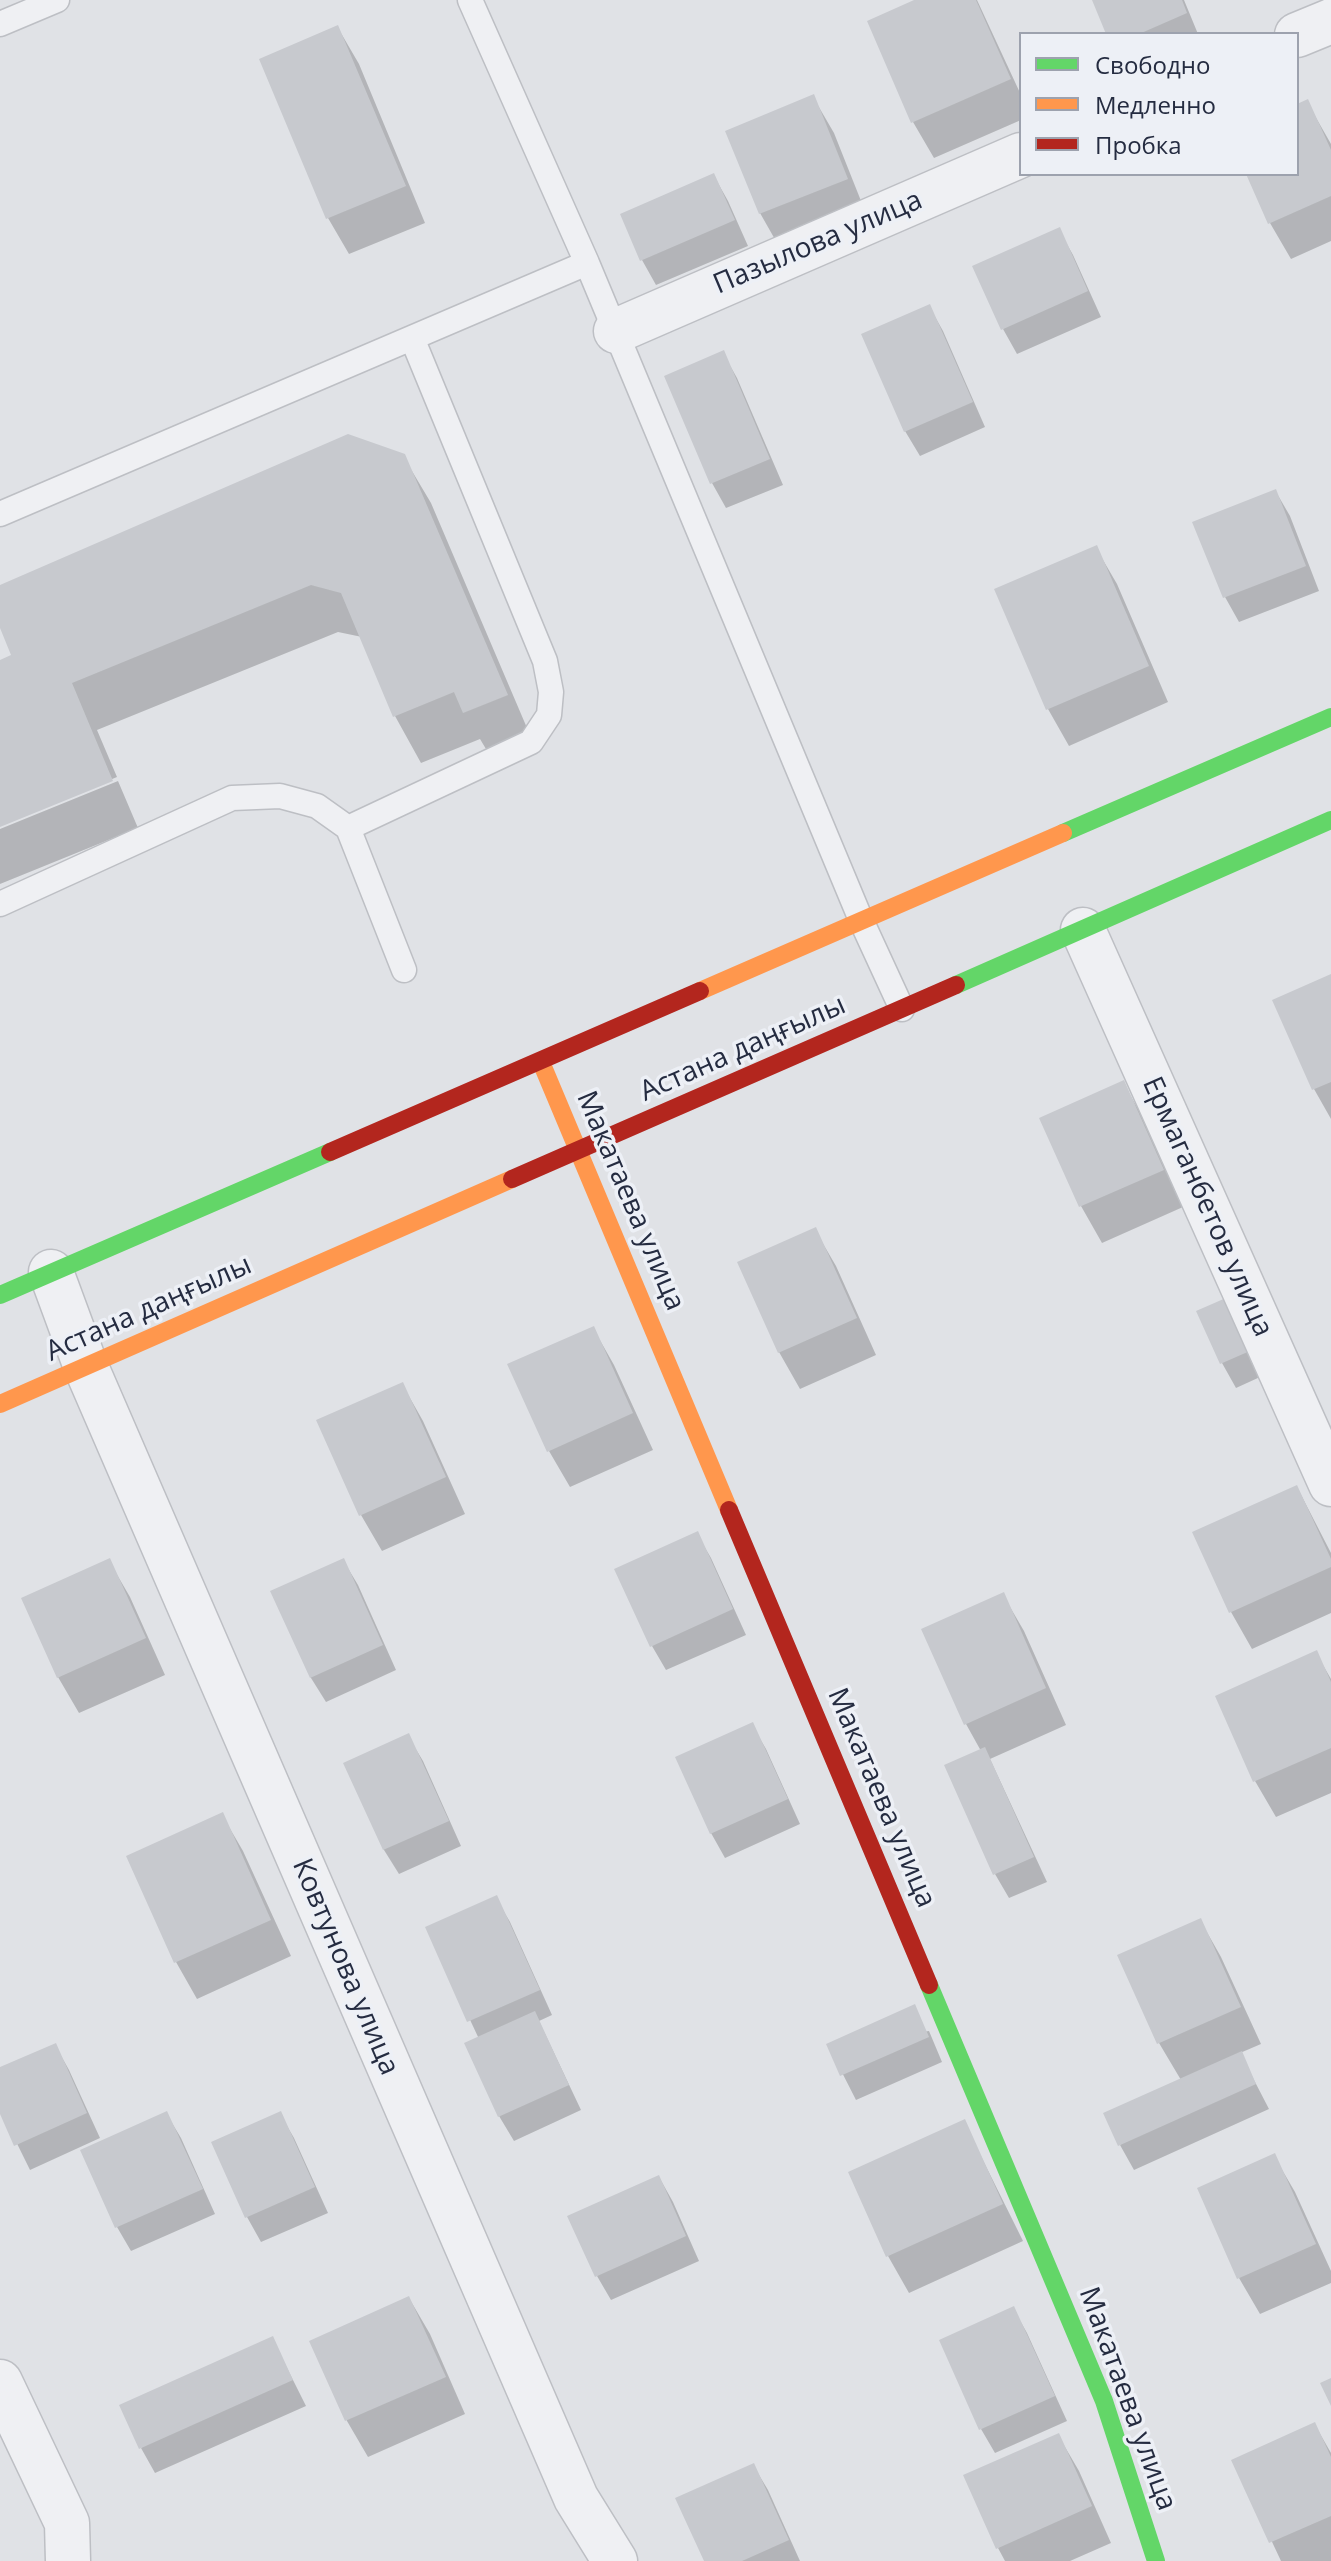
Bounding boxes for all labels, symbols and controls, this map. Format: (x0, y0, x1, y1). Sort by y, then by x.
legend (1019, 32, 1299, 176)
text: Свободно (1095, 48, 1210, 81)
text: Медленно (1095, 88, 1216, 121)
text: Пробка (1095, 128, 1182, 161)
street label: Пазылова улица (708, 184, 928, 302)
street label: Астана даңғылы (635, 989, 851, 1109)
street label: Ермаганбетов улица (1135, 1072, 1279, 1342)
street label: Макатаева улица (569, 1086, 691, 1316)
street label: Астана даңғылы (41, 1249, 257, 1369)
street label: Макатаева улица (820, 1683, 942, 1913)
street label: Ковтунова улица (284, 1854, 406, 2080)
street label: Макатаева улица (1071, 2283, 1183, 2515)

